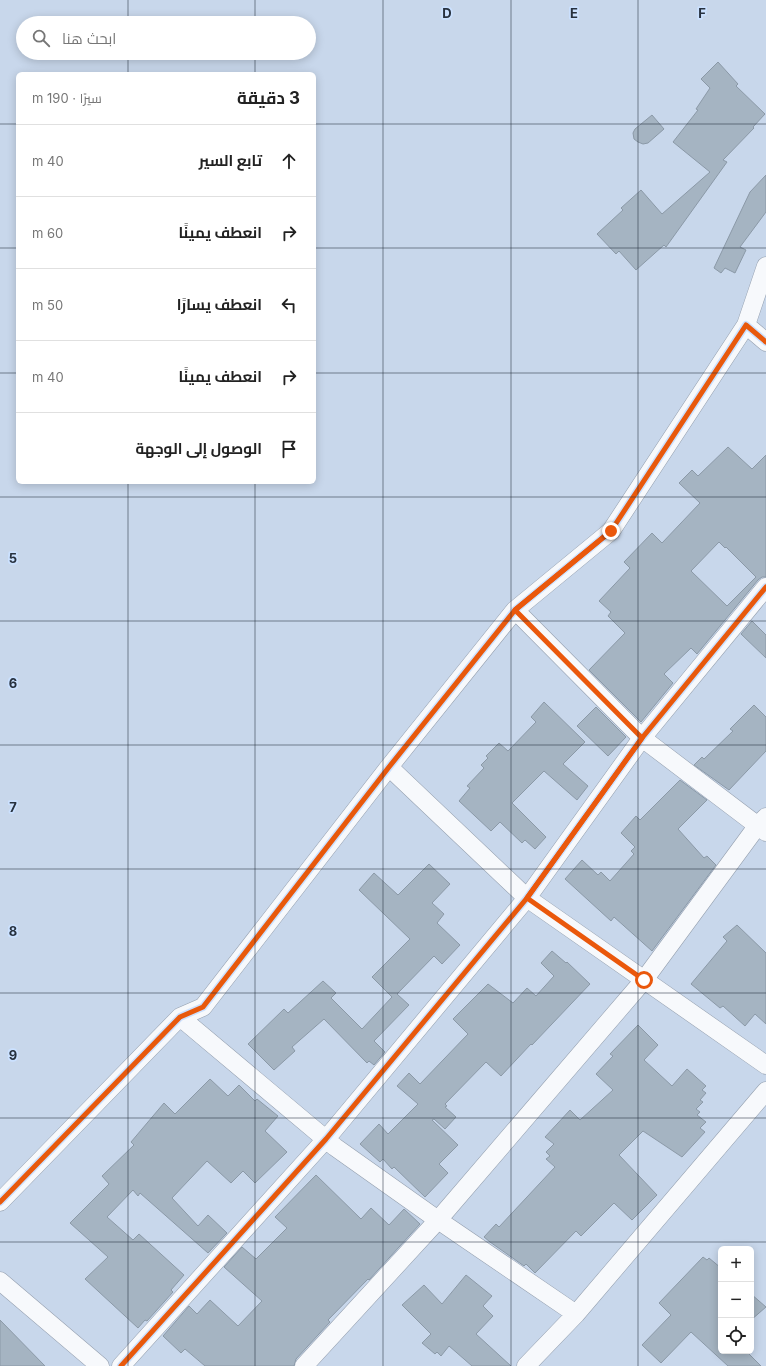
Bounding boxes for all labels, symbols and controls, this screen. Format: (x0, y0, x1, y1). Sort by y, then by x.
text: D (442, 5, 452, 21)
text: E (570, 5, 578, 21)
text: F (698, 5, 706, 21)
search box (16, 16, 316, 60)
icon: search (30, 27, 52, 49)
text: ابحث هنا (62, 29, 116, 48)
text: 3 دقيقة (237, 88, 300, 108)
text: سيرًا · 190 m (32, 90, 102, 106)
icon: ahead (278, 150, 300, 172)
text: تابع السير (199, 151, 262, 170)
text: 40 m (32, 153, 64, 169)
icon: right (278, 222, 300, 244)
text: انعطف يمينًا (178, 223, 262, 242)
text: 60 m (32, 225, 63, 241)
icon: left (278, 294, 300, 316)
text: انعطف يسارًا (177, 295, 262, 314)
text: 50 m (32, 297, 63, 313)
icon: right (278, 366, 300, 388)
text: انعطف يمينًا (178, 367, 262, 386)
text: 40 m (32, 369, 64, 385)
icon: arrive (278, 438, 300, 460)
text: الوصول إلى الوجهة (135, 439, 262, 458)
route end (602, 522, 620, 540)
text: 5 (9, 550, 17, 566)
text: 6 (9, 675, 17, 691)
text: 7 (9, 799, 17, 815)
text: 8 (9, 923, 17, 939)
route start (635, 971, 653, 989)
text: 9 (9, 1047, 17, 1063)
map controls (718, 1246, 754, 1354)
button: + (718, 1246, 754, 1282)
button: − (718, 1282, 754, 1318)
button: locate (718, 1318, 754, 1354)

